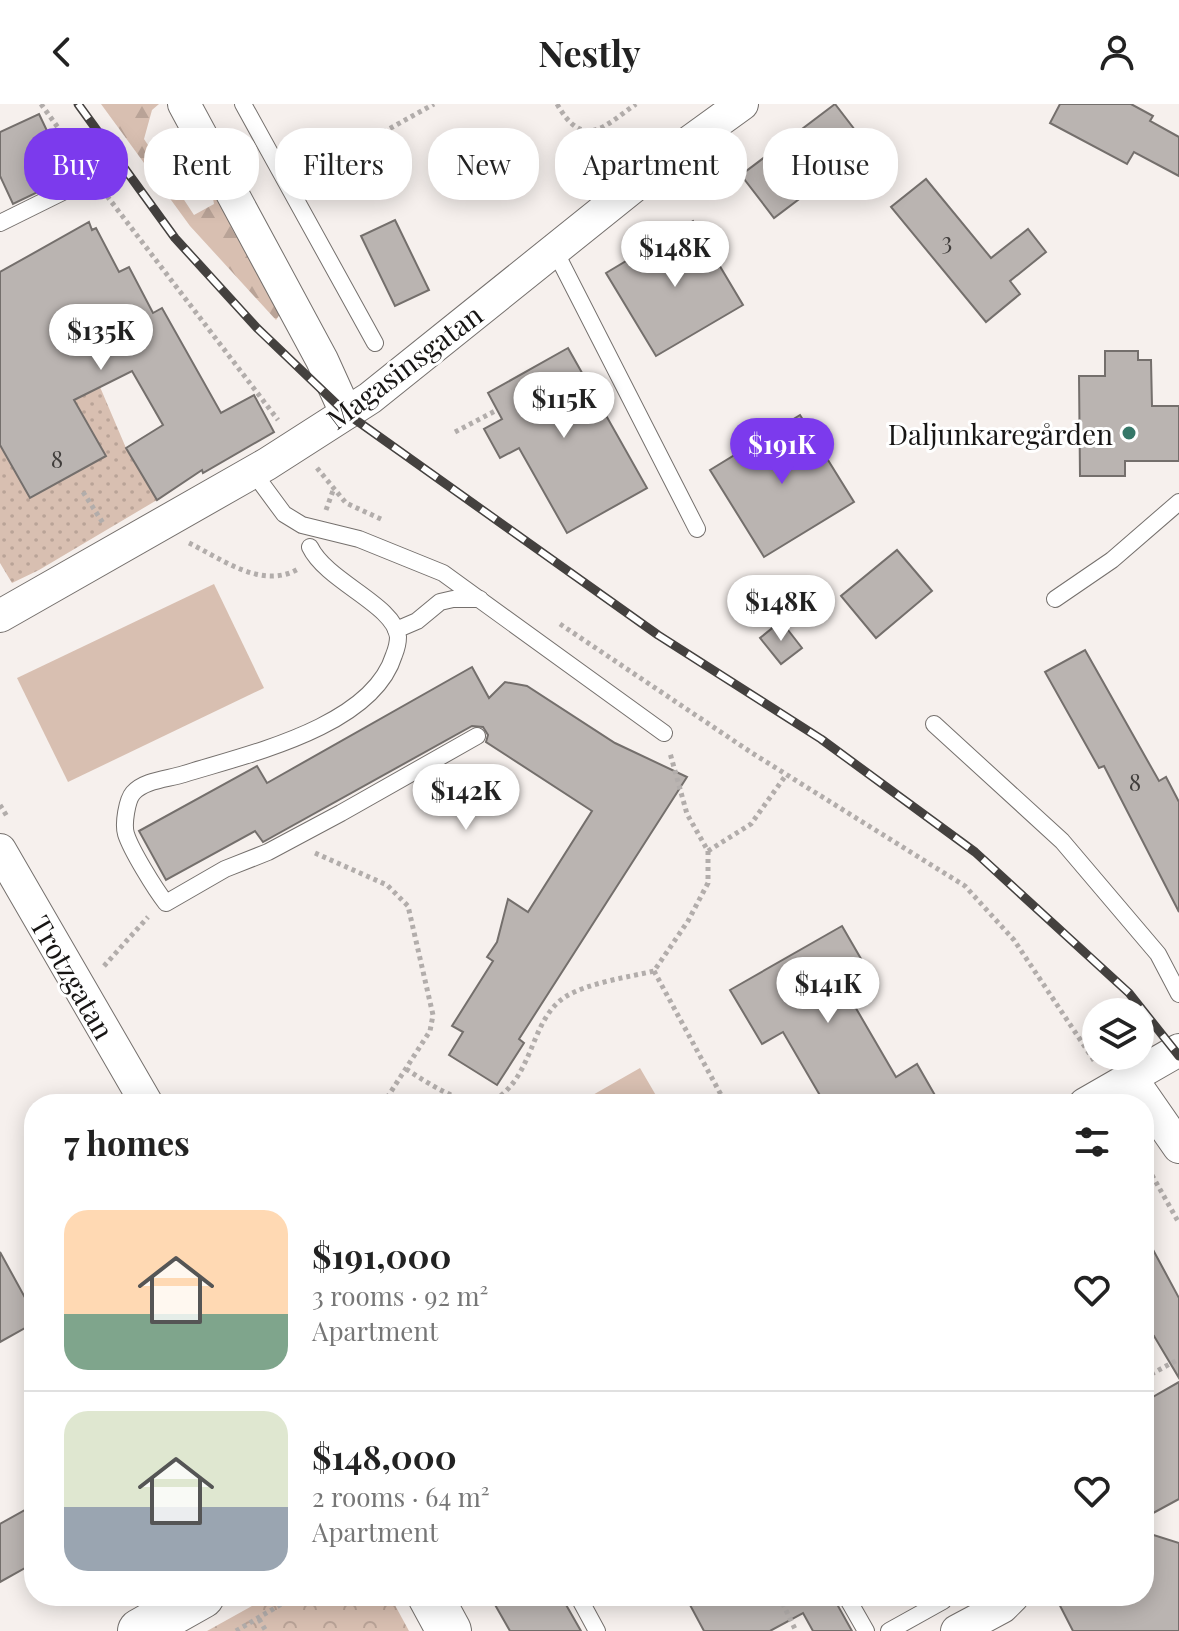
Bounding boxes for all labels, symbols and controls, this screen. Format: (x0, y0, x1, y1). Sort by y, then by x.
text: Nestly (538, 28, 641, 76)
icon: back (40, 30, 84, 74)
icon: person (1095, 30, 1139, 74)
chip: Buy (24, 128, 128, 200)
chip: Rent (144, 128, 259, 200)
chip: Filters (275, 128, 412, 200)
chip: New (428, 128, 539, 200)
chip: Apartment (555, 128, 747, 200)
chip: House (763, 128, 898, 200)
pin: $148K (619, 221, 731, 289)
house number: 3 (942, 224, 952, 256)
text: $148K (639, 229, 711, 264)
street label: Magasinsgatan (319, 295, 489, 437)
pin: $135K (45, 304, 157, 372)
text: $135K (67, 312, 135, 347)
pin: $115K (508, 372, 620, 440)
text: $115K (531, 380, 597, 415)
place label: Daljunkaregården (888, 415, 1113, 452)
pin: $191K (726, 418, 838, 486)
marker: Daljunkaregården (1120, 424, 1138, 442)
text: $191K (748, 426, 816, 461)
house number: 8 (51, 442, 63, 474)
pin: $148K (725, 575, 837, 643)
text: $148K (745, 583, 817, 618)
pin: $142K (410, 764, 522, 832)
house number: 8 (1129, 765, 1141, 797)
text: $142K (431, 772, 501, 807)
street label: Trotzgatan (23, 908, 123, 1046)
pin: $141K (772, 957, 884, 1025)
text: $141K (794, 965, 862, 1000)
map controls (1082, 998, 1154, 1070)
button: layers (1082, 998, 1154, 1070)
text: 7 homes (64, 1119, 190, 1165)
icon: filters (1070, 1120, 1114, 1164)
text: $191,000 (312, 1232, 451, 1278)
icon: home (128, 1242, 224, 1338)
icon: heart (1070, 1268, 1114, 1312)
text: 3 rooms · 92 m² (312, 1278, 488, 1313)
text: Apartment (312, 1313, 438, 1348)
text: $148,000 (312, 1433, 457, 1479)
icon: home (128, 1443, 224, 1539)
icon: heart (1070, 1469, 1114, 1513)
text: 2 rooms · 64 m² (312, 1479, 490, 1514)
text: Apartment (312, 1514, 438, 1549)

